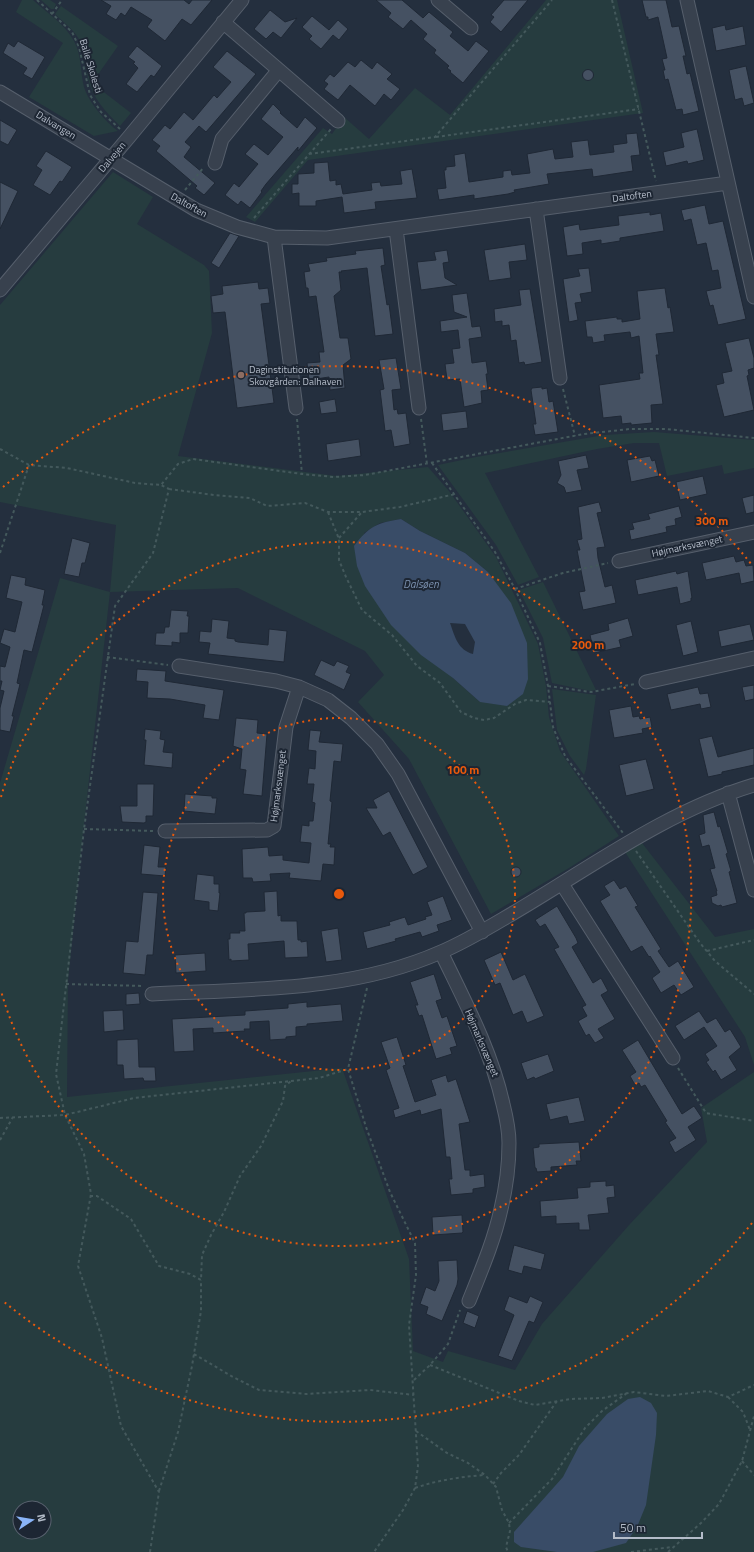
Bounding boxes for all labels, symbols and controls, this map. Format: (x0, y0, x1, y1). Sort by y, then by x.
street label: Balle Skolesti (76, 37, 106, 95)
street label: Dalvangen (33, 107, 79, 143)
street label: Dalvejen (95, 138, 129, 176)
street label: Daltoften (611, 186, 653, 206)
street label: Daltoften (168, 189, 210, 221)
place label: Daginstitutionen Skovgården: Dalhaven (249, 362, 342, 389)
marker: Daginstitutionen Skovgården: Dalhaven (236, 370, 246, 380)
text: 300 m (696, 511, 728, 530)
street label: Højmarksvænget (650, 531, 724, 561)
water label: Dalsøen (403, 576, 439, 592)
text: 200 m (572, 635, 604, 654)
street label: Højmarksvænget (266, 749, 290, 823)
text: 100 m (447, 760, 479, 779)
centre of rings (332, 887, 346, 901)
street label: Højmarksvænget (461, 1007, 503, 1080)
north arrow (12, 1500, 52, 1540)
text: N (33, 1513, 50, 1523)
scale bar (614, 1514, 702, 1540)
text: 50 m (620, 1518, 646, 1537)

